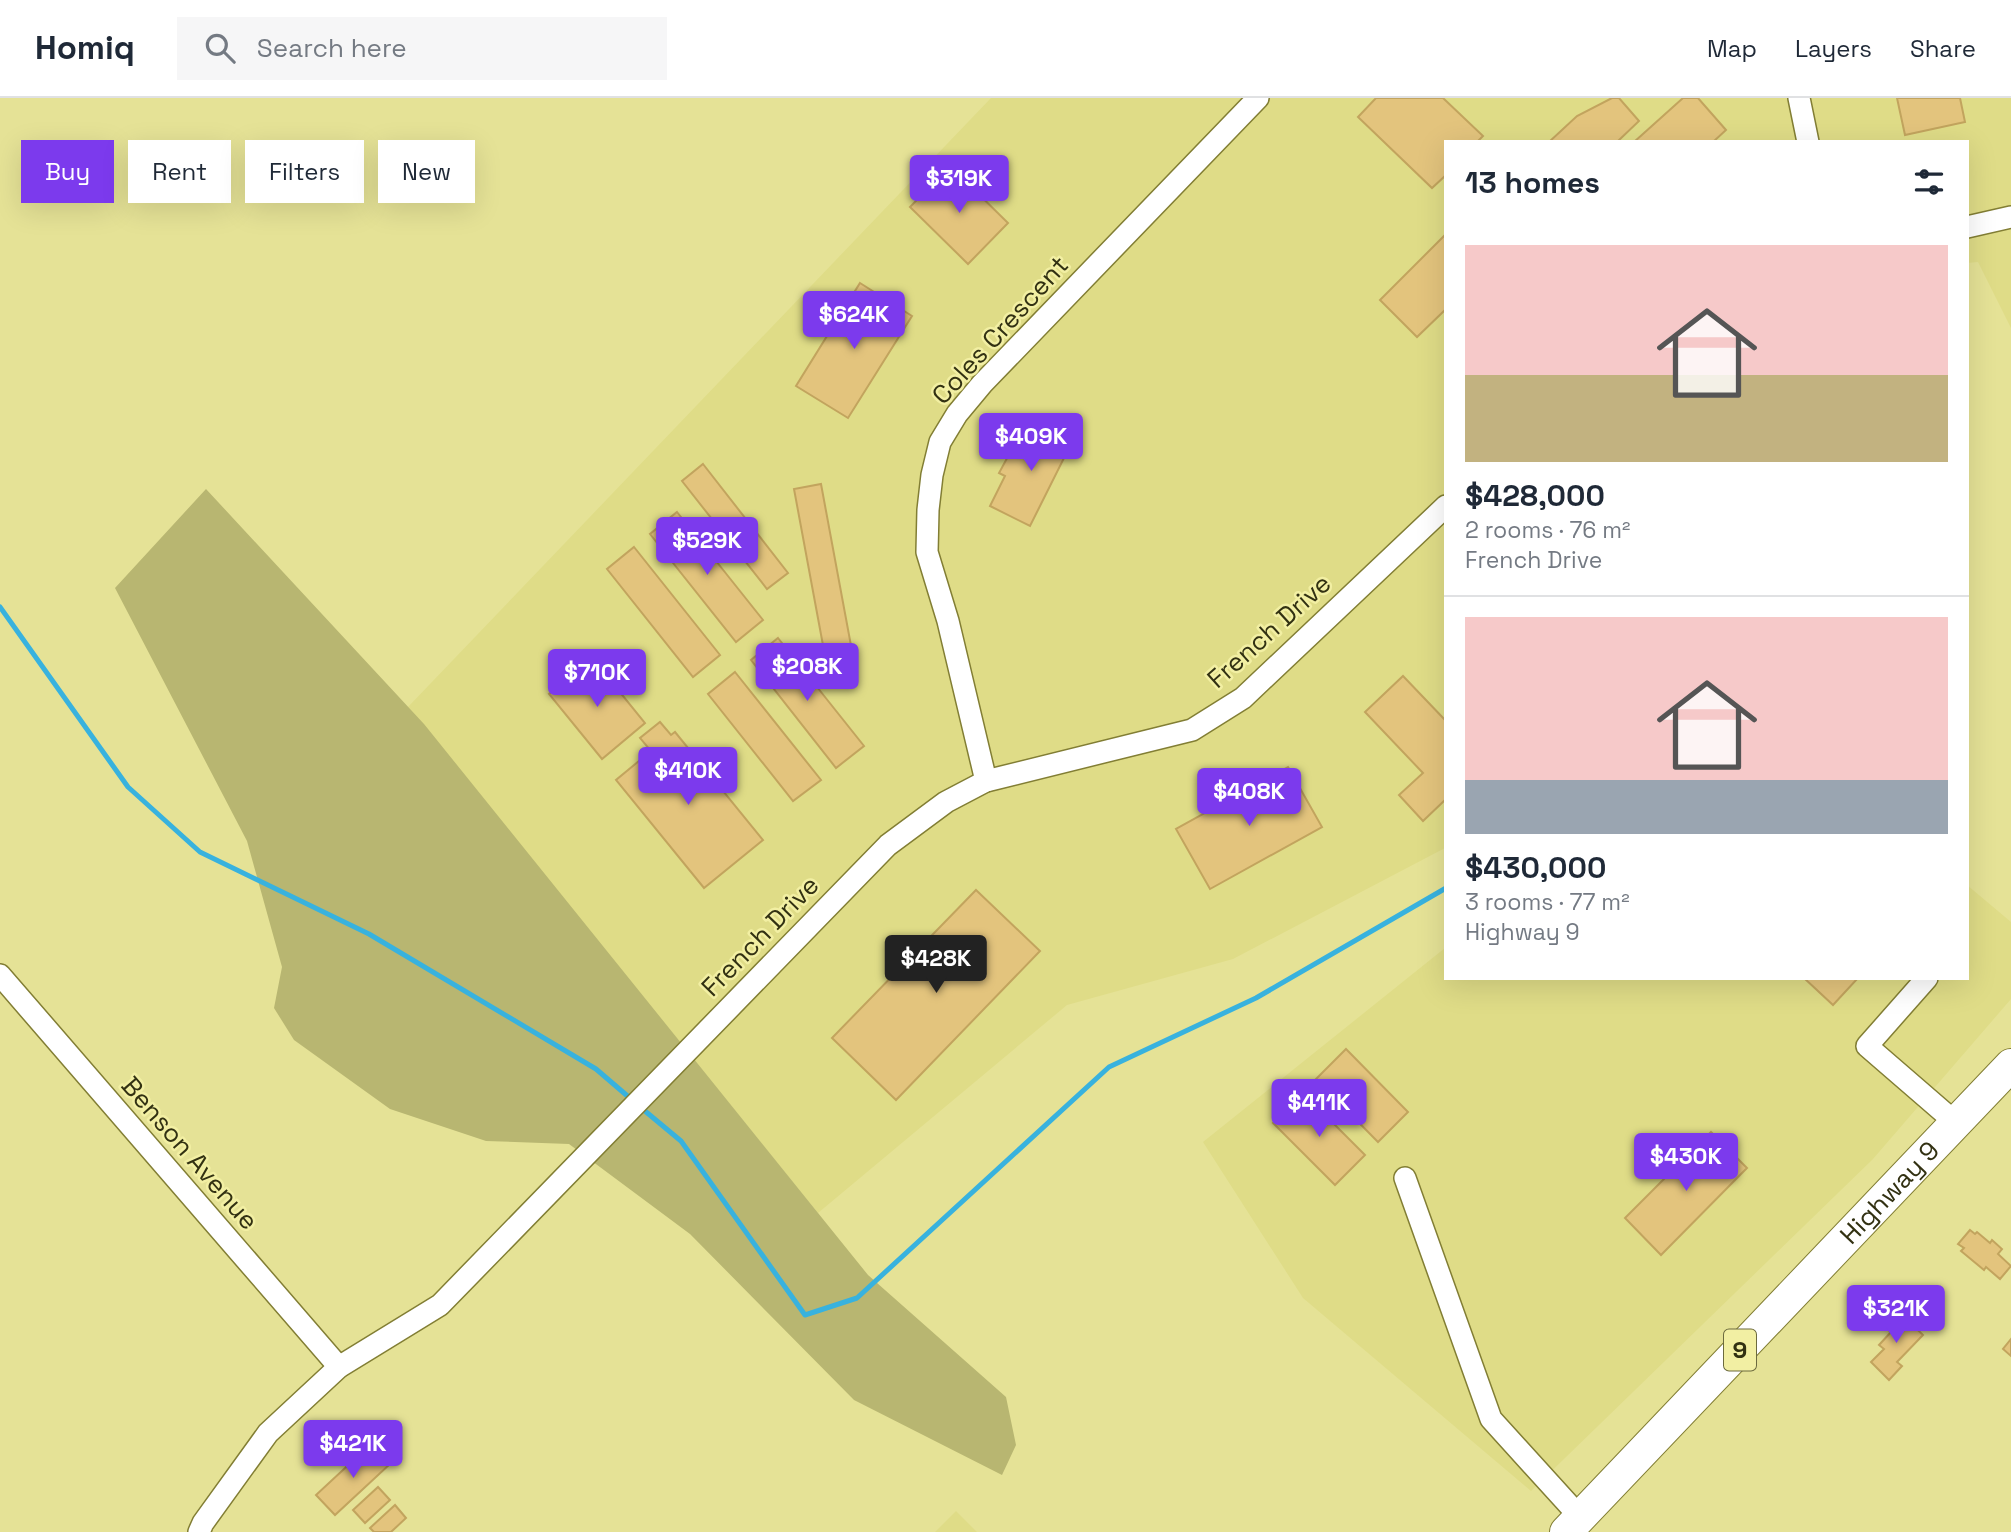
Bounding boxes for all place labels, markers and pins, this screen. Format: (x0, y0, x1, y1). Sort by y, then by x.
pin: $319K (910, 156, 1008, 215)
pin: $624K (805, 292, 903, 351)
pin: $409K (982, 414, 1080, 473)
pin: $529K (658, 518, 756, 577)
pin: $208K (758, 644, 856, 703)
pin: $710K (548, 650, 646, 709)
pin: $410K (639, 748, 737, 807)
pin: $408K (1200, 768, 1298, 828)
pin: $428K (887, 936, 985, 995)
pin: $411K (1270, 1080, 1368, 1139)
pin: $430K (1637, 1134, 1735, 1193)
pin: $321K (1847, 1286, 1945, 1345)
pin: $421K (304, 1420, 402, 1480)

